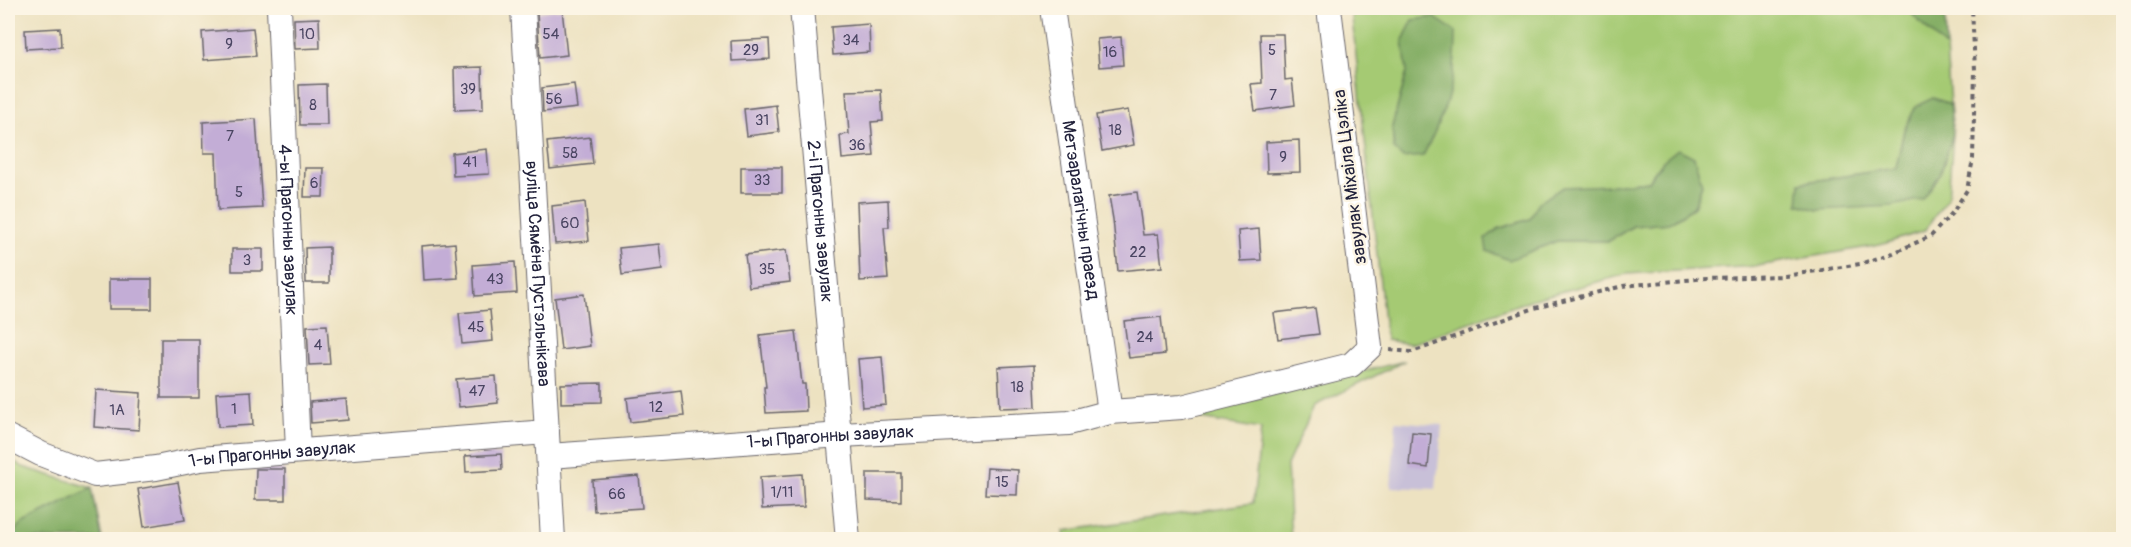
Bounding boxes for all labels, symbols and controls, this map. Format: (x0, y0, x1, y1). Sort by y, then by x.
house number: 10 (299, 25, 315, 44)
house number: 54 (543, 25, 560, 44)
house number: 34 (842, 31, 860, 50)
house number: 9 (225, 35, 233, 54)
house number: 29 (743, 41, 759, 60)
house number: 5 (1268, 41, 1276, 60)
house number: 16 (1103, 43, 1117, 62)
house number: 39 (460, 80, 476, 99)
house number: 7 (1269, 86, 1277, 105)
street label: завулак Міхаіла Цэліка (1328, 88, 1372, 266)
house number: 56 (546, 90, 562, 109)
house number: 8 (309, 96, 317, 115)
house number: 31 (755, 111, 769, 130)
street label: Метэаралагічны праезд (1057, 119, 1105, 301)
house number: 18 (1108, 121, 1122, 140)
house number: 7 (226, 127, 234, 146)
house number: 36 (848, 136, 866, 155)
street label: 2-і Прагонны завулак (802, 139, 839, 303)
street label: 4-ы Прагонны завулак (273, 144, 304, 316)
house number: 58 (562, 144, 578, 163)
house number: 9 (1279, 148, 1287, 167)
house number: 41 (463, 153, 477, 172)
street label: вуліца Сямёна Пустэльнікава (520, 160, 556, 387)
house number: 33 (754, 171, 770, 190)
house number: 6 (310, 174, 318, 193)
house number: 5 (235, 183, 243, 202)
house number: 60 (561, 214, 579, 233)
house number: 22 (1130, 243, 1146, 262)
house number: 3 (243, 251, 251, 270)
house number: 35 (759, 260, 775, 279)
house number: 43 (486, 270, 504, 289)
house number: 45 (468, 318, 484, 337)
house number: 24 (1136, 328, 1154, 347)
house number: 4 (314, 336, 323, 355)
house number: 18 (1010, 378, 1024, 397)
house number: 47 (469, 382, 485, 401)
house number: 12 (649, 398, 663, 417)
house number: 1 (231, 400, 237, 419)
house number: 1А (109, 401, 125, 420)
street label: 1-ы Прагонны завулак (746, 420, 915, 453)
street label: 1-ы Прагонны завулак (187, 435, 357, 473)
house number: 15 (995, 473, 1009, 492)
house number: 1/11 (771, 483, 793, 502)
house number: 66 (608, 485, 626, 504)

